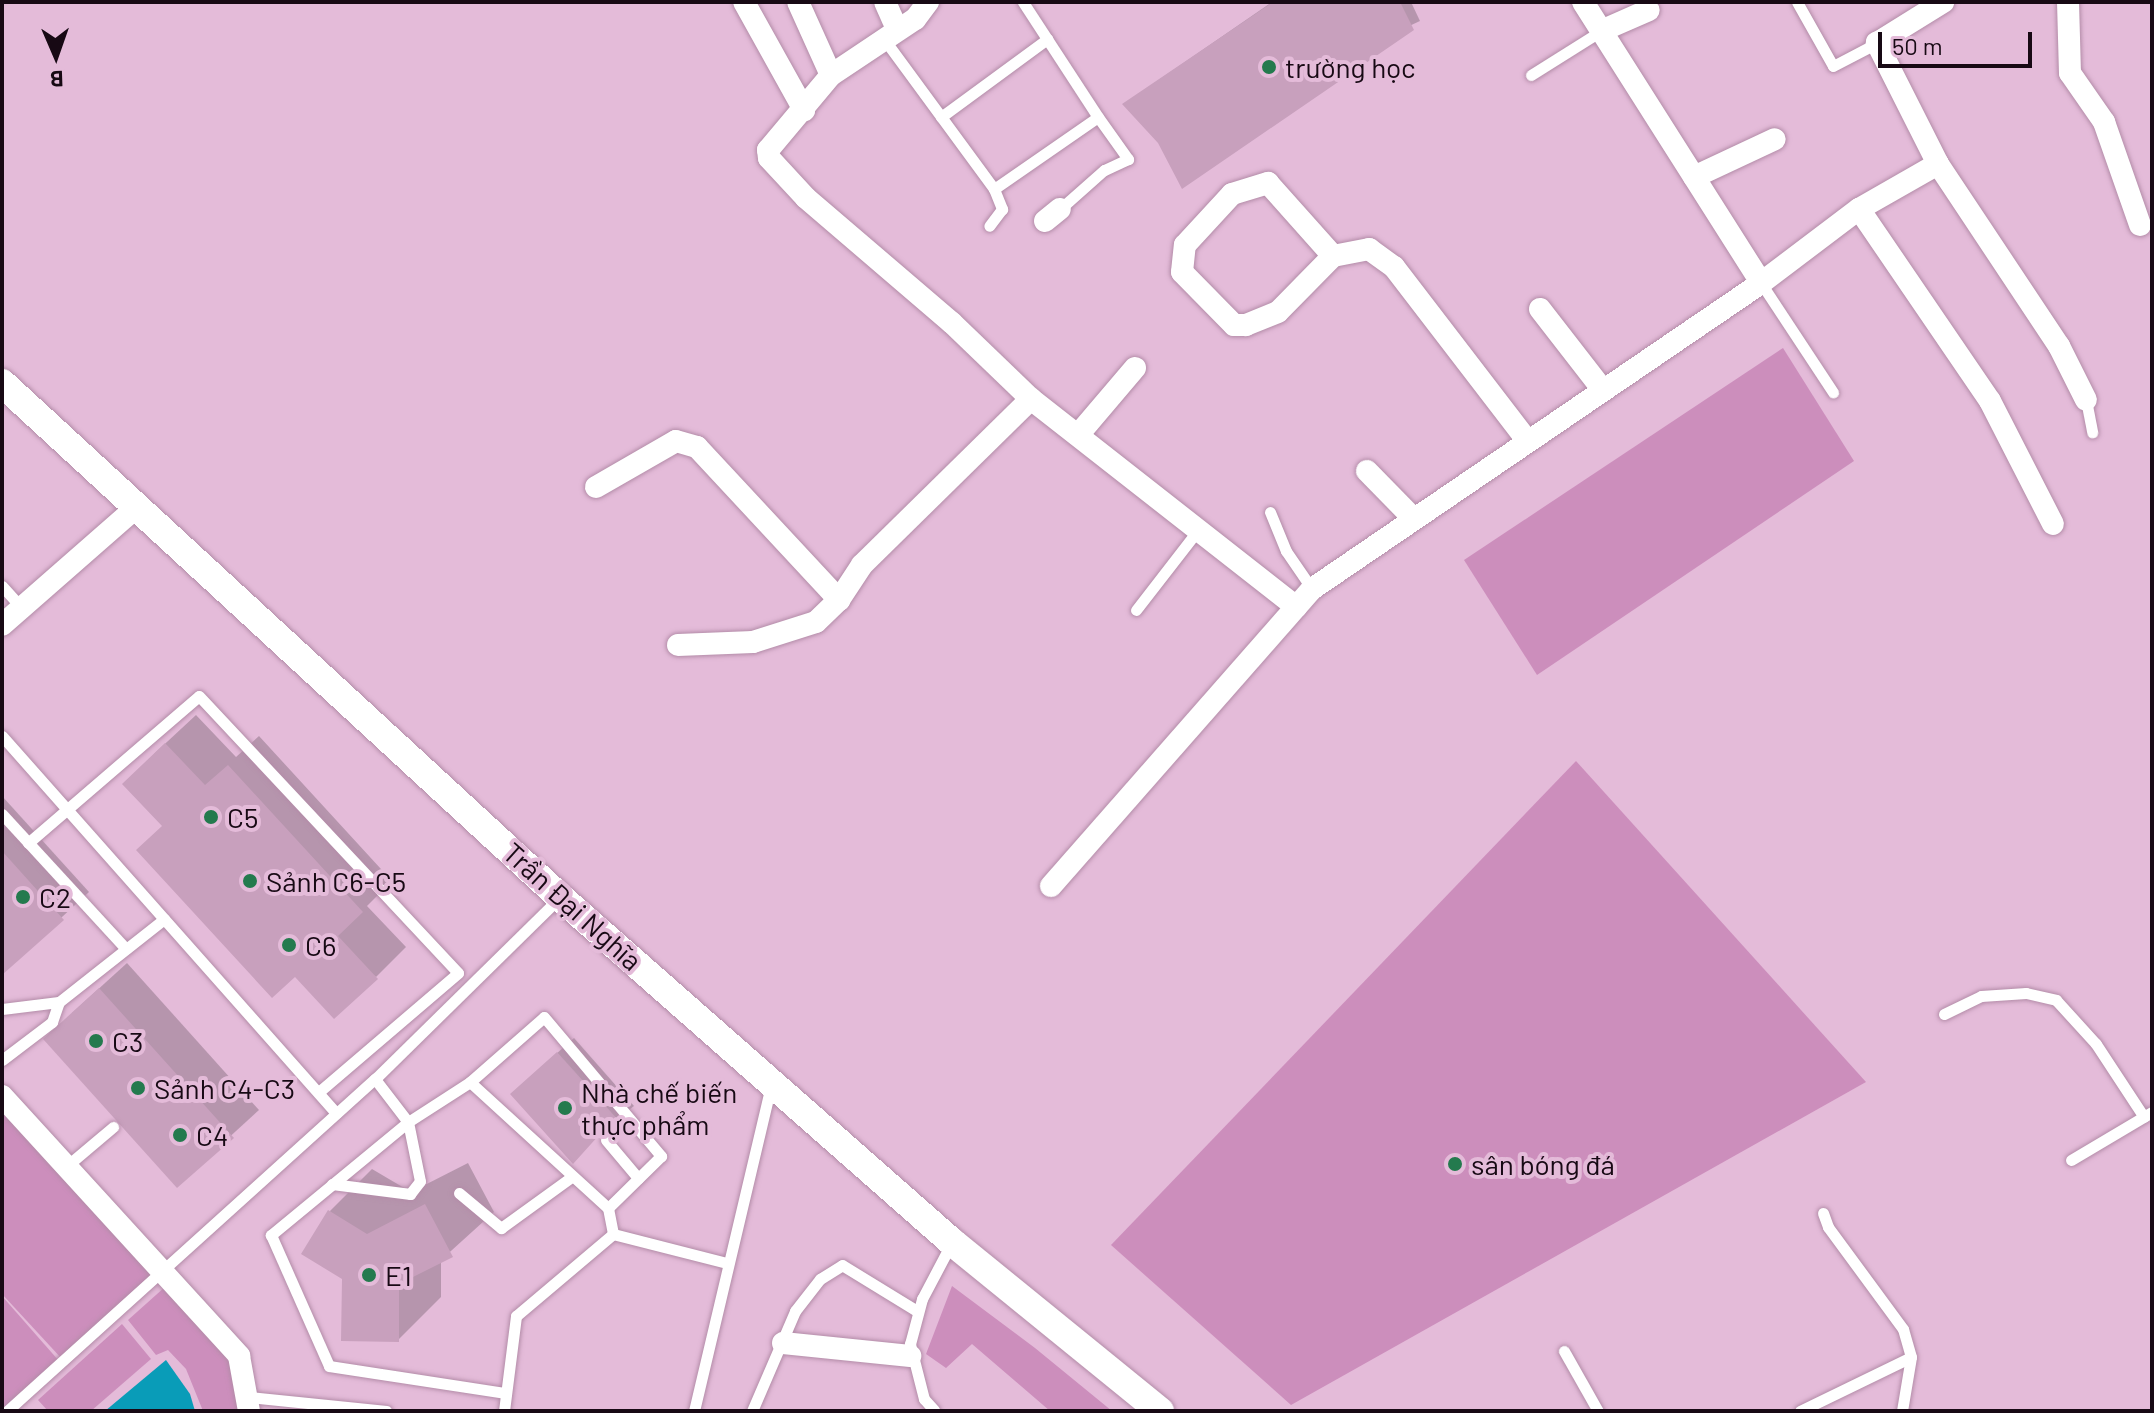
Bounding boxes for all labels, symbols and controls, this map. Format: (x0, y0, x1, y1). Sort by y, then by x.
north arrow (16, 16, 96, 96)
scale bar (1882, 16, 2036, 66)
text: 50 m (1892, 31, 1943, 60)
place label: trường học (1285, 50, 1416, 84)
marker: trường học (1260, 58, 1278, 76)
text: B (50, 67, 64, 93)
place label: C5 (227, 800, 258, 834)
marker: C5 (202, 808, 220, 826)
street label: Trần Đại Nghĩa (497, 835, 649, 977)
place label: Sảnh C6-C5 (266, 864, 406, 898)
marker: Sảnh C6-C5 (241, 872, 259, 890)
place label: C2 (39, 880, 71, 914)
marker: C2 (14, 888, 32, 906)
place label: C6 (305, 928, 336, 962)
marker: C6 (280, 936, 298, 954)
place label: C3 (112, 1024, 143, 1058)
marker: C3 (87, 1032, 105, 1050)
place label: Sảnh C4-C3 (154, 1071, 295, 1105)
place label: Nhà chế biến thực phẩm (581, 1075, 737, 1141)
marker: Sảnh C4-C3 (129, 1079, 147, 1097)
marker: Nhà chế biến thực phẩm (556, 1099, 574, 1117)
place label: C4 (196, 1118, 228, 1152)
marker: C4 (171, 1126, 189, 1144)
place label: sân bóng đá (1471, 1147, 1615, 1181)
marker: sân bóng đá (1446, 1155, 1464, 1173)
place label: E1 (385, 1258, 412, 1292)
marker: E1 (360, 1266, 378, 1284)

